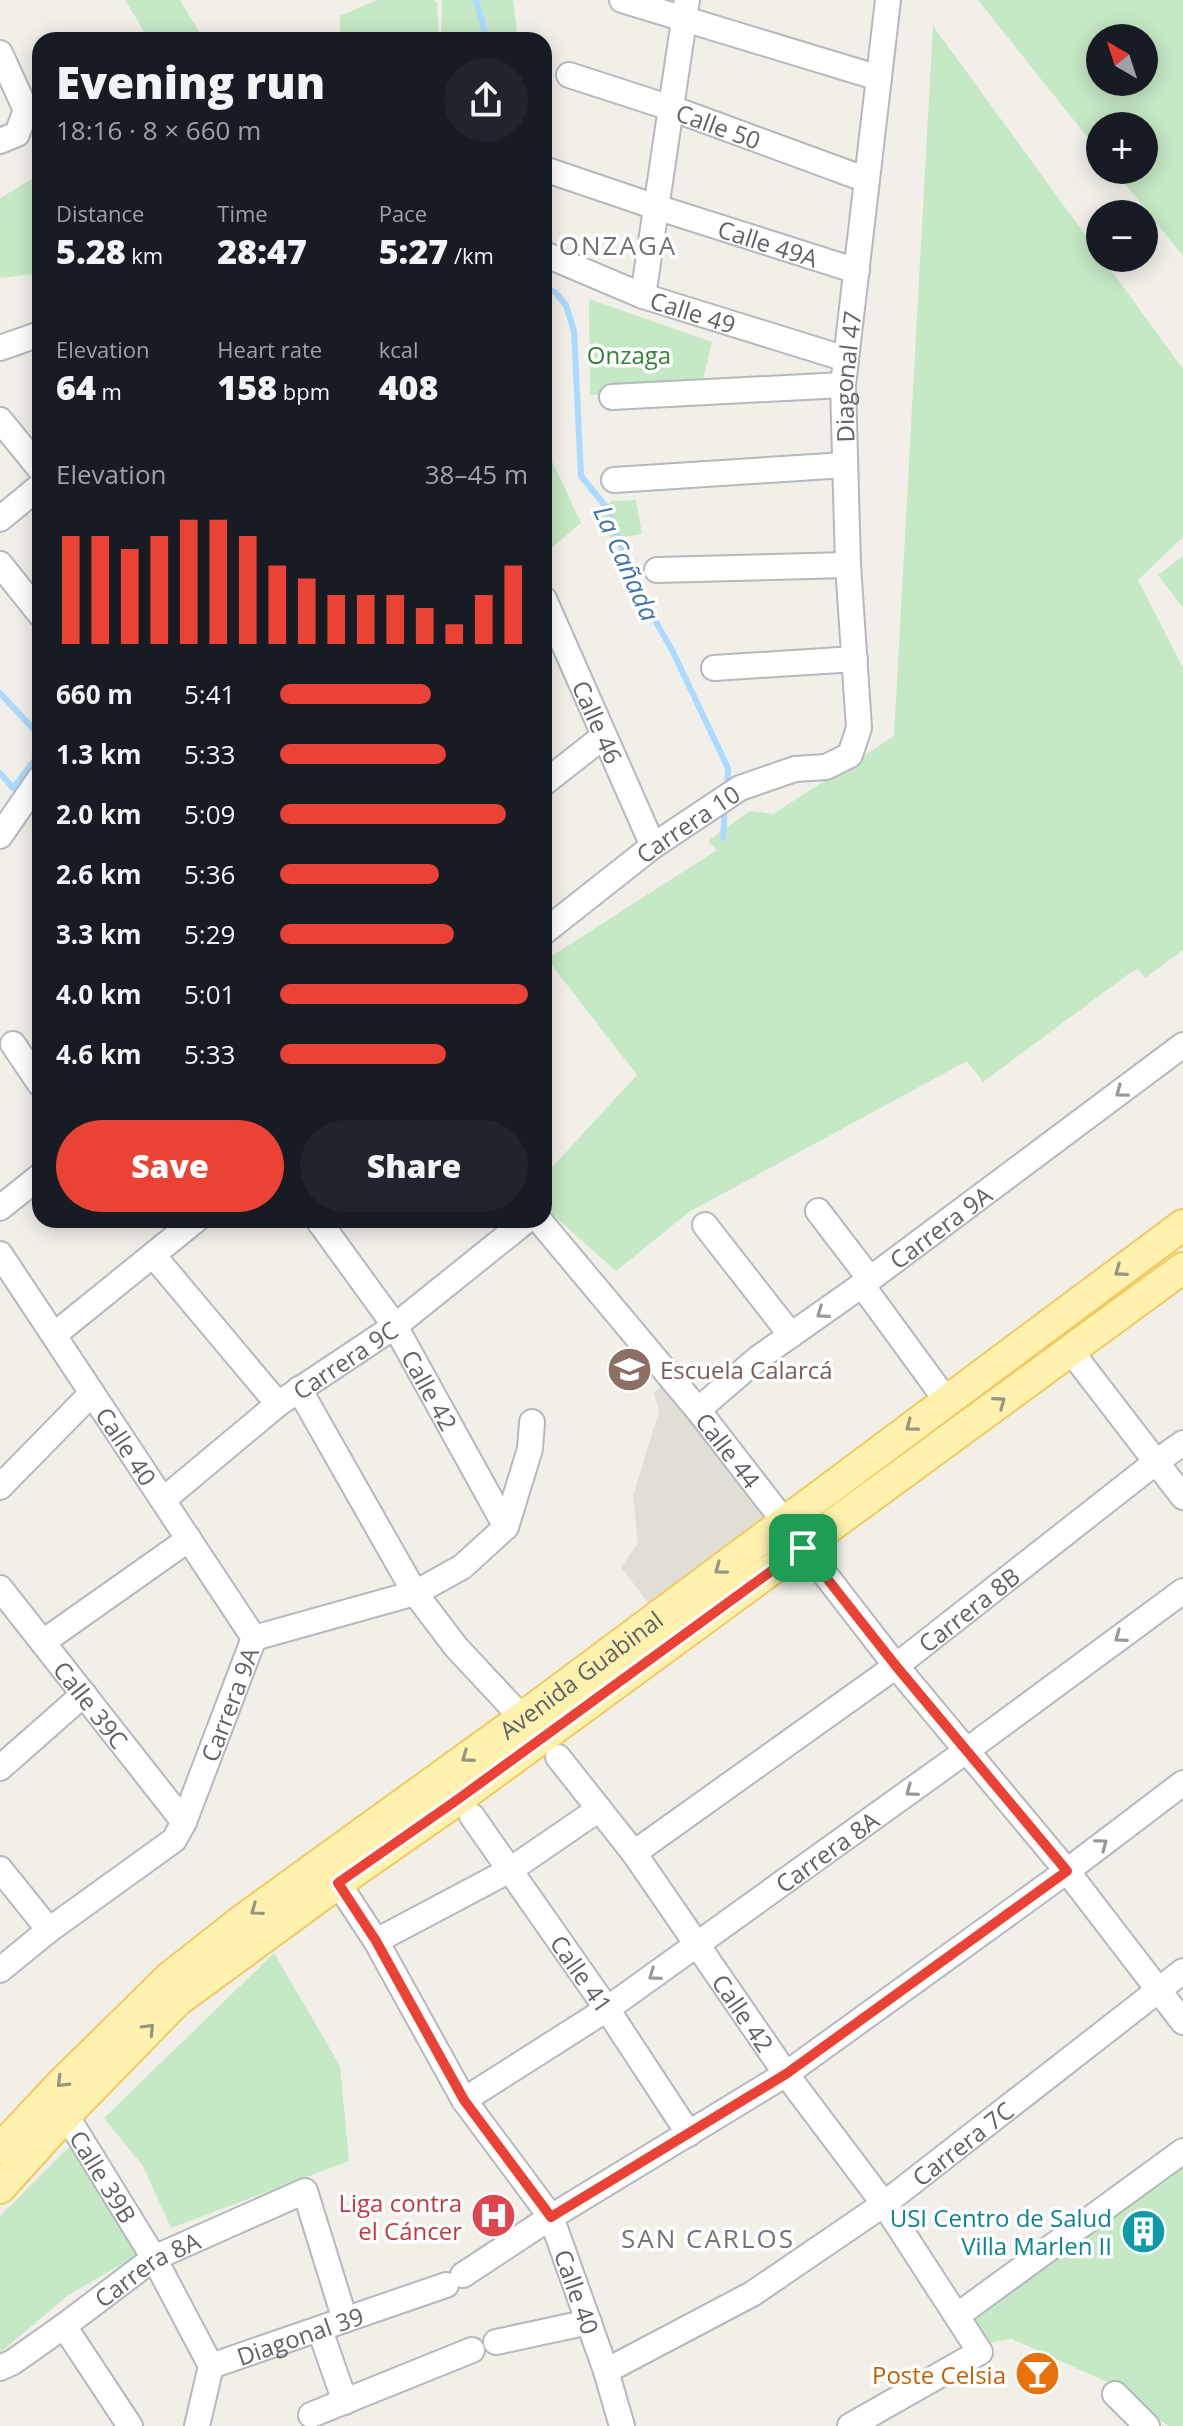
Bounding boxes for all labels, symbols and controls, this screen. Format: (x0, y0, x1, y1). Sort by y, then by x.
north arrow (1086, 24, 1158, 96)
map controls (1086, 24, 1158, 272)
text: Evening run (56, 52, 325, 112)
button: share (444, 58, 528, 142)
street label: Calle 50 (672, 95, 766, 156)
text: 18:16 · 8 × 660 m (56, 112, 261, 148)
button: + (1086, 112, 1158, 184)
text: Distance (56, 198, 144, 228)
text: Time (217, 198, 268, 228)
text: Pace (379, 198, 427, 228)
button: − (1086, 200, 1158, 272)
street label: Calle 49A (714, 211, 823, 274)
district label: ONZAGA (559, 227, 677, 263)
text: 5.28 (56, 228, 126, 274)
text: 28:47 (217, 228, 307, 274)
text: 5:27 (379, 228, 448, 274)
text: km (126, 240, 163, 270)
text: /km (448, 240, 494, 270)
street label: Calle 49 (646, 283, 740, 340)
street label: Diagonal 47 (826, 309, 868, 443)
text: Elevation (56, 334, 149, 364)
text: Heart rate (217, 334, 322, 364)
text: kcal (379, 334, 419, 364)
park label: Onzaga (587, 338, 671, 371)
text: 64 (56, 364, 96, 410)
text: 158 (217, 364, 277, 410)
text: 408 (379, 364, 438, 410)
text: m (96, 376, 122, 406)
text: bpm (277, 376, 330, 406)
text: Elevation (56, 456, 166, 492)
text: 38–45 m (425, 456, 528, 492)
water label: La Cañada (585, 499, 669, 627)
street label: Calle 46 (565, 675, 631, 768)
text: 660 m (56, 676, 133, 712)
text: 5:41 (184, 676, 235, 712)
text: 1.3 km (56, 736, 142, 772)
text: 5:33 (184, 736, 235, 772)
street label: Carrera 10 (629, 777, 746, 870)
text: 2.0 km (56, 796, 142, 832)
text: 5:09 (184, 796, 235, 832)
text: 2.6 km (56, 856, 142, 892)
text: 5:36 (184, 856, 235, 892)
text: 3.3 km (56, 916, 142, 952)
text: 5:29 (184, 916, 235, 952)
text: 4.0 km (56, 976, 142, 1012)
text: 5:01 (184, 976, 235, 1012)
text: 4.6 km (56, 1036, 142, 1072)
text: 5:33 (184, 1036, 235, 1072)
one-way arrow (1115, 1082, 1129, 1096)
button: Save (56, 1120, 284, 1212)
button: Share (300, 1120, 528, 1212)
street label: Carrera 9A (882, 1177, 999, 1276)
one-way arrow (1115, 1262, 1129, 1276)
one-way arrow (816, 1303, 830, 1318)
street label: Carrera 9C (286, 1313, 404, 1406)
street label: Calle 42 (395, 1343, 466, 1436)
school or university icon: Escuela Calarcá (605, 1345, 653, 1393)
place label: Escuela Calarcá (660, 1353, 833, 1386)
one-way arrow (992, 1397, 1006, 1412)
street label: Calle 40 (89, 1400, 165, 1492)
street label: Calle 44 (689, 1405, 769, 1495)
one-way arrow (905, 1416, 920, 1431)
pin (769, 1514, 837, 1582)
icon: arrive (781, 1526, 825, 1570)
one-way arrow (715, 1559, 729, 1573)
street label: Carrera 8B (911, 1559, 1026, 1659)
street label: Avenida Guabinal (492, 1602, 669, 1746)
one-way arrow (1114, 1628, 1129, 1642)
street label: Carrera 9A (192, 1641, 266, 1766)
street label: Calle 39C (47, 1654, 136, 1755)
one-way arrow (461, 1748, 476, 1762)
one-way arrow (905, 1781, 919, 1796)
street label: Carrera 8A (768, 1802, 886, 1900)
one-way arrow (1093, 1839, 1108, 1854)
one-way arrow (251, 1900, 265, 1915)
street label: Calle 41 (543, 1928, 621, 2019)
one-way arrow (648, 1966, 662, 1980)
street label: Calle 42 (705, 1967, 782, 2058)
one-way arrow (140, 2024, 154, 2039)
one-way arrow (57, 2073, 72, 2087)
street label: Carrera 7C (905, 2093, 1020, 2193)
street label: Calle 39B (63, 2124, 145, 2229)
place label: Liga contra el Cáncer (338, 2186, 462, 2247)
hospital icon: Liga contra el Cáncer (469, 2192, 517, 2240)
place label: USI Centro de Salud Villa Marlen II (890, 2201, 1112, 2262)
building icon: USI Centro de Salud Villa Marlen II (1119, 2207, 1167, 2255)
district label: SAN CARLOS (621, 2220, 795, 2256)
street label: Carrera 8A (87, 2223, 206, 2314)
street label: Calle 40 (547, 2245, 608, 2338)
street label: Diagonal 39 (232, 2298, 368, 2372)
bar icon: Poste Celsia (1013, 2350, 1061, 2398)
place label: Poste Celsia (872, 2358, 1006, 2391)

